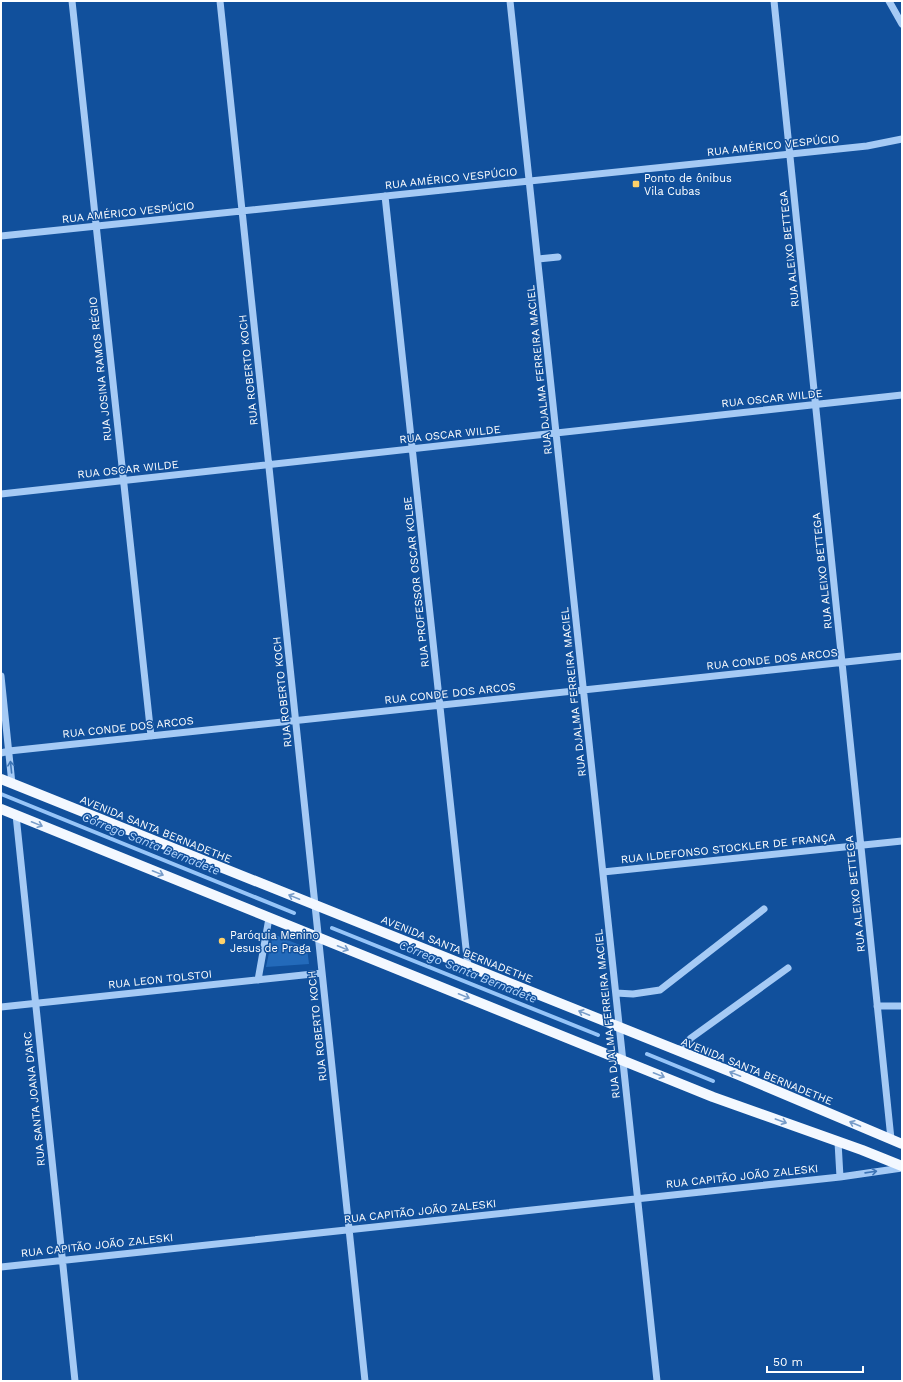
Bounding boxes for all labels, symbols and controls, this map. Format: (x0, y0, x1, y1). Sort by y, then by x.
street label: RUA AMÉRICO VESPÚCIO (706, 131, 840, 159)
street label: RUA AMÉRICO VESPÚCIO (384, 164, 518, 192)
place label: Ponto de ônibus Vila Cubas (644, 172, 732, 198)
marker: Ponto de ônibus Vila Cubas (631, 179, 641, 189)
street label: RUA ALEIXO BETTEGA (777, 190, 802, 308)
street label: RUA AMÉRICO VESPÚCIO (61, 198, 195, 226)
street label: RUA DJALMA FERREIRA MACIEL (524, 284, 555, 455)
street label: RUA JOSINA RAMOS RÉGIO (85, 296, 115, 442)
street label: RUA ROBERTO KOCH (236, 314, 261, 426)
street label: RUA OSCAR WILDE (721, 387, 823, 410)
street label: RUA OSCAR WILDE (399, 423, 501, 446)
street label: RUA OSCAR WILDE (77, 458, 179, 481)
street label: RUA PROFESSOR OSCAR KOLBE (401, 496, 432, 668)
street label: RUA ALEIXO BETTEGA (810, 512, 835, 630)
street label: RUA DJALMA FERREIRA MACIEL (558, 606, 589, 777)
street label: RUA ROBERTO KOCH (270, 636, 295, 748)
street label: RUA CONDE DOS ARCOS (706, 646, 838, 673)
street label: RUA CONDE DOS ARCOS (384, 680, 516, 707)
street label: RUA CONDE DOS ARCOS (62, 714, 194, 741)
one-way arrow (7, 761, 14, 774)
street label: AVENIDA SANTA BERNADETHE (78, 793, 234, 866)
water label: Córrego Santa Bernadete (80, 810, 222, 878)
one-way arrow (31, 821, 43, 828)
street label: RUA ILDEFONSO STOCKLER DE FRANÇA (620, 831, 836, 866)
street label: RUA ALEIXO BETTEGA (843, 835, 868, 953)
one-way arrow (151, 869, 163, 877)
one-way arrow (288, 893, 300, 900)
street label: AVENIDA SANTA BERNADETHE (379, 913, 535, 986)
street label: RUA DJALMA FERREIRA MACIEL (592, 928, 623, 1099)
place label: Paróquia Menino Jesus de Praga (230, 929, 319, 955)
marker: Paróquia Menino Jesus de Praga (217, 936, 227, 946)
water label: Córrego Santa Bernadete (397, 938, 539, 1006)
one-way arrow (337, 944, 349, 952)
street label: RUA LEON TOLSTOI (107, 968, 213, 991)
street label: RUA ROBERTO KOCH (305, 970, 330, 1082)
one-way arrow (457, 993, 469, 1000)
one-way arrow (578, 1009, 590, 1016)
street label: RUA SANTA JOANA D'ARC (21, 1031, 48, 1167)
street label: AVENIDA SANTA BERNADETHE (679, 1035, 835, 1108)
one-way arrow (730, 1070, 742, 1077)
one-way arrow (653, 1071, 665, 1079)
one-way arrow (774, 1118, 786, 1126)
one-way arrow (850, 1120, 862, 1128)
street label: RUA CAPITÃO JOÃO ZALESKI (665, 1162, 819, 1191)
one-way arrow (864, 1168, 877, 1176)
street label: RUA CAPITÃO JOÃO ZALESKI (343, 1197, 497, 1226)
street label: RUA CAPITÃO JOÃO ZALESKI (20, 1231, 174, 1260)
scale bar (767, 1348, 863, 1374)
text: 50 m (773, 1355, 803, 1369)

